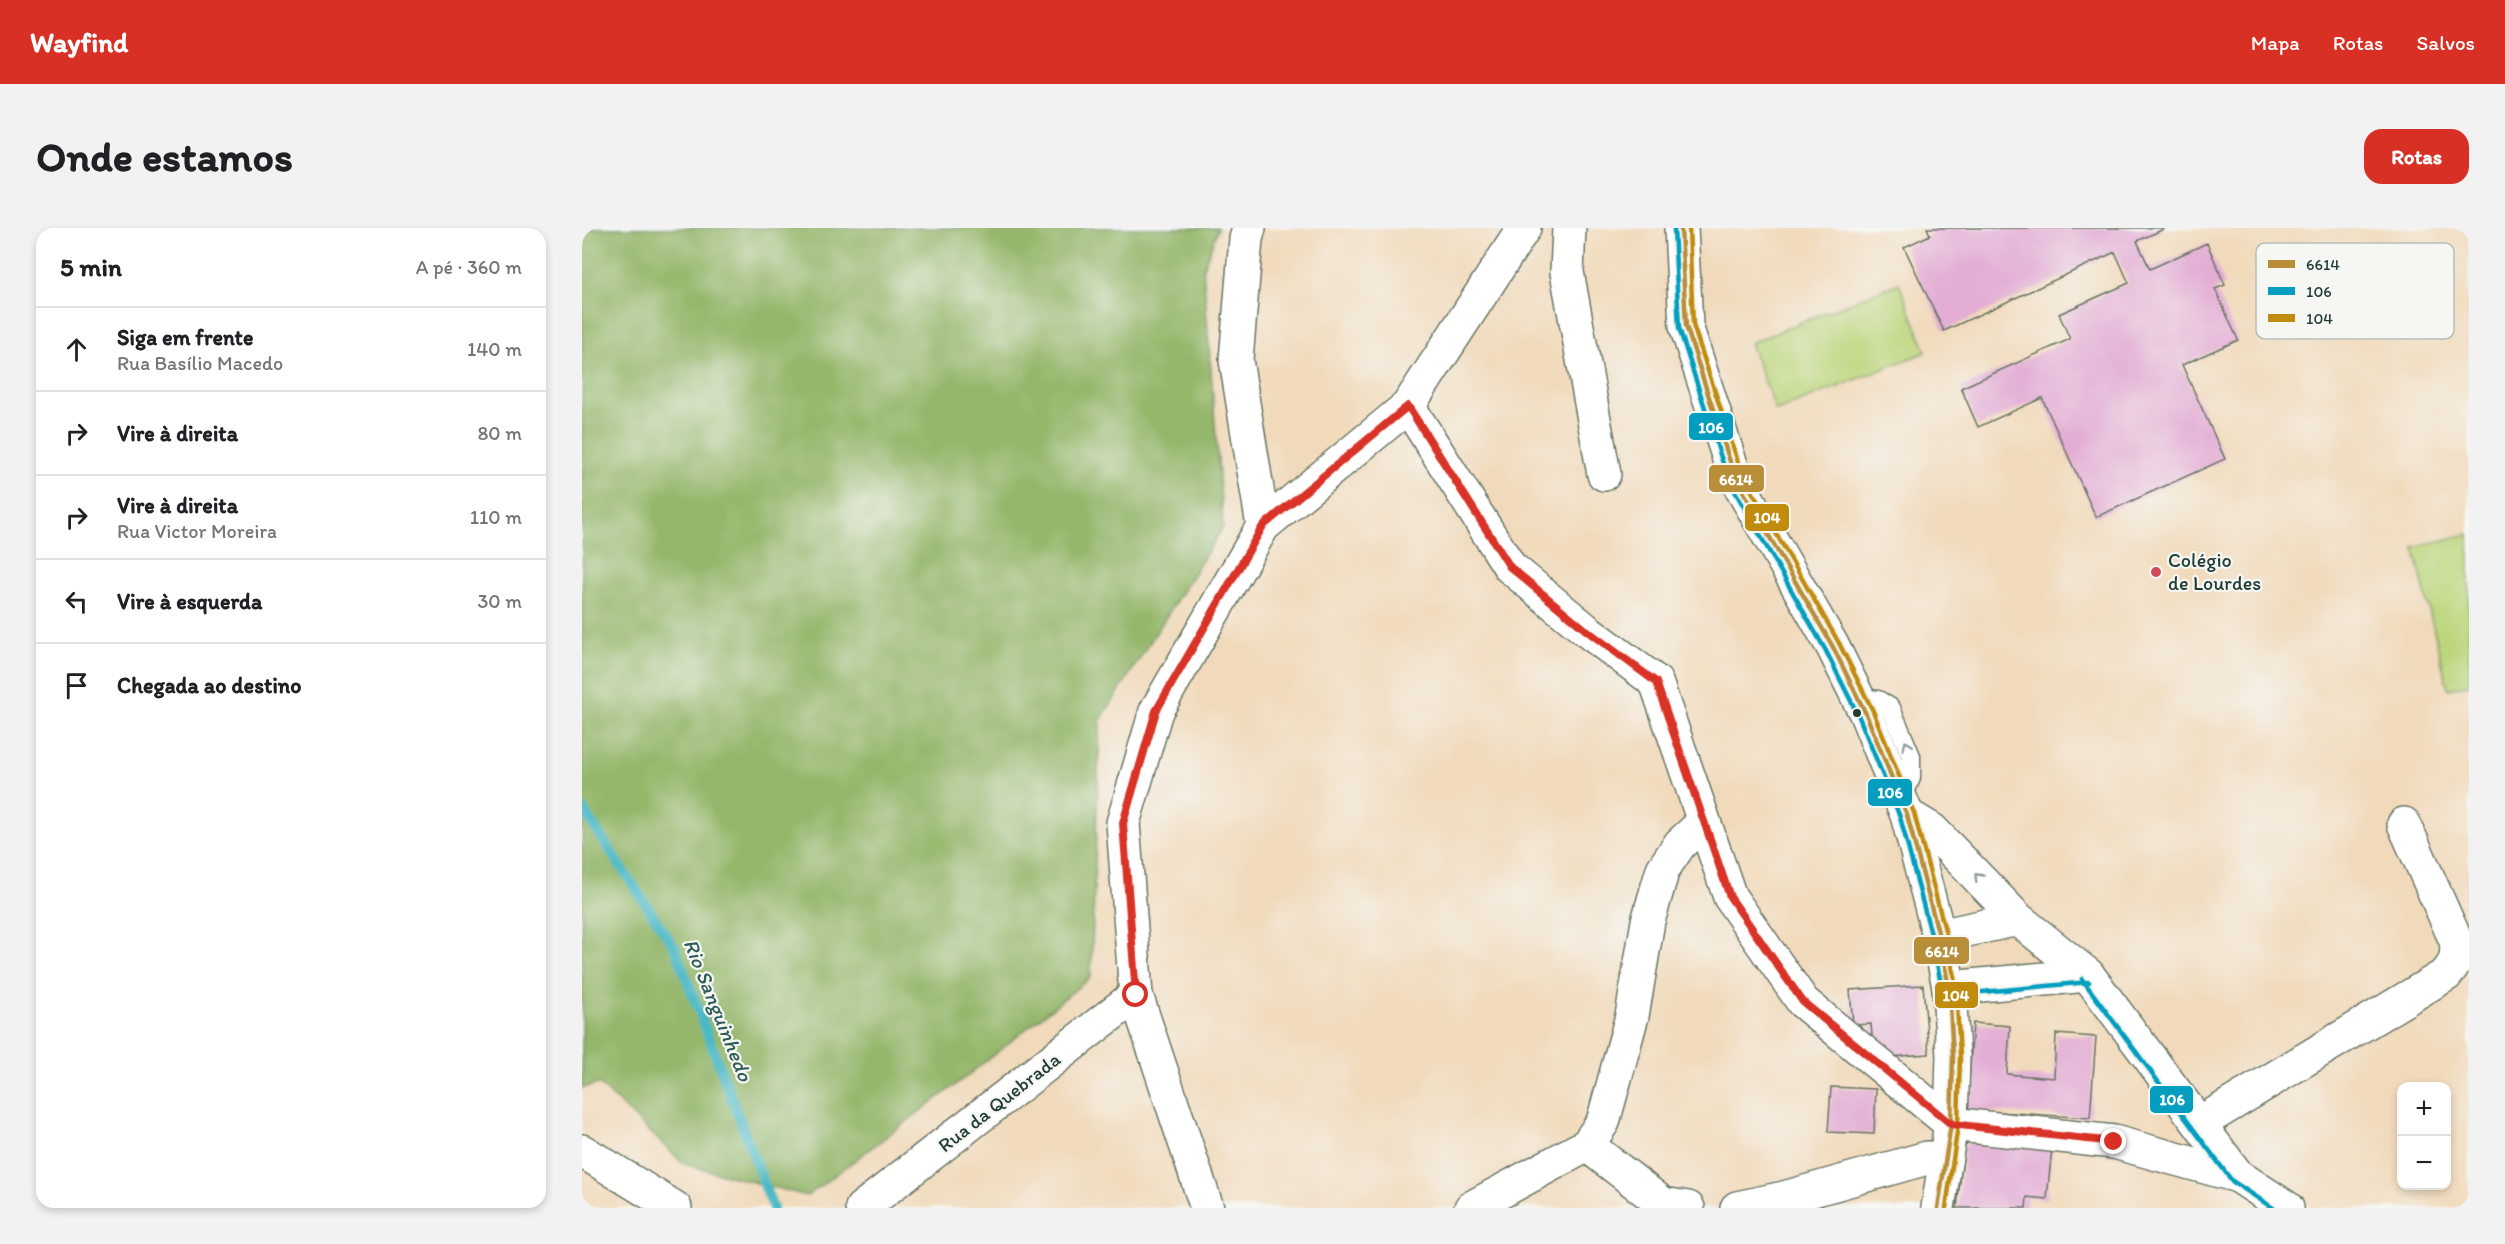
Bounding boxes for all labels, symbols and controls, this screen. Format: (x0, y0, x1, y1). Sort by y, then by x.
text: Wayfind (30, 25, 128, 59)
text: Mapa (2251, 30, 2300, 55)
text: Rotas (2333, 30, 2383, 55)
text: Salvos (2416, 30, 2475, 55)
button: Rotas (2364, 129, 2469, 184)
text: Onde estamos (36, 131, 293, 182)
legend (2256, 243, 2454, 339)
text: 5 min (60, 251, 122, 283)
text: A pé · 360 m (416, 255, 522, 279)
text: 6614 (2306, 255, 2340, 274)
text: 106 (2306, 282, 2332, 301)
text: 104 (2306, 309, 2333, 328)
text: Siga em frente (117, 324, 253, 351)
icon: ahead (60, 333, 93, 366)
text: 140 m (467, 337, 522, 361)
text: Rua Basílio Macedo (117, 351, 283, 375)
line badge: 106 (1688, 412, 1734, 441)
icon: right (60, 417, 93, 450)
text: 106 (1698, 418, 1724, 437)
text: Vire à direita (117, 420, 238, 447)
text: 80 m (477, 421, 522, 445)
line badge: 6614 (1708, 464, 1765, 493)
text: 6614 (1719, 470, 1753, 489)
text: Vire à direita (117, 492, 238, 519)
icon: right (60, 501, 93, 534)
line badge: 104 (1744, 503, 1790, 532)
text: 110 m (470, 505, 522, 529)
text: 104 (1754, 508, 1781, 527)
text: Rua Victor Moreira (117, 519, 277, 543)
place label: Colégio de Lourdes (2168, 548, 2261, 595)
marker: Colégio de Lourdes (2149, 565, 2163, 579)
icon: left (60, 585, 93, 618)
text: Vire à esquerda (117, 588, 262, 615)
text: 30 m (477, 589, 522, 613)
icon: arrive (60, 669, 93, 702)
text: Chegada ao destino (117, 672, 301, 699)
unlabelled marker (1851, 707, 1863, 719)
one-way arrow (1902, 741, 1914, 752)
line badge: 106 (1867, 778, 1913, 807)
text: 106 (1877, 783, 1903, 802)
one-way arrow (1974, 874, 1985, 885)
water label: Rio Sanguinhedo (679, 935, 759, 1086)
line badge: 6614 (1913, 936, 1970, 965)
text: 6614 (1925, 942, 1959, 961)
route start (1122, 981, 1148, 1007)
line badge: 104 (1934, 981, 1979, 1009)
text: 104 (1943, 986, 1970, 1005)
street label: Rua da Quebrada (933, 1046, 1065, 1157)
map controls (2397, 1082, 2451, 1190)
button: + (2397, 1082, 2451, 1136)
line badge: 106 (2149, 1085, 2194, 1114)
text: 106 (2159, 1090, 2185, 1109)
route end (2100, 1128, 2126, 1154)
button: − (2397, 1136, 2451, 1190)

